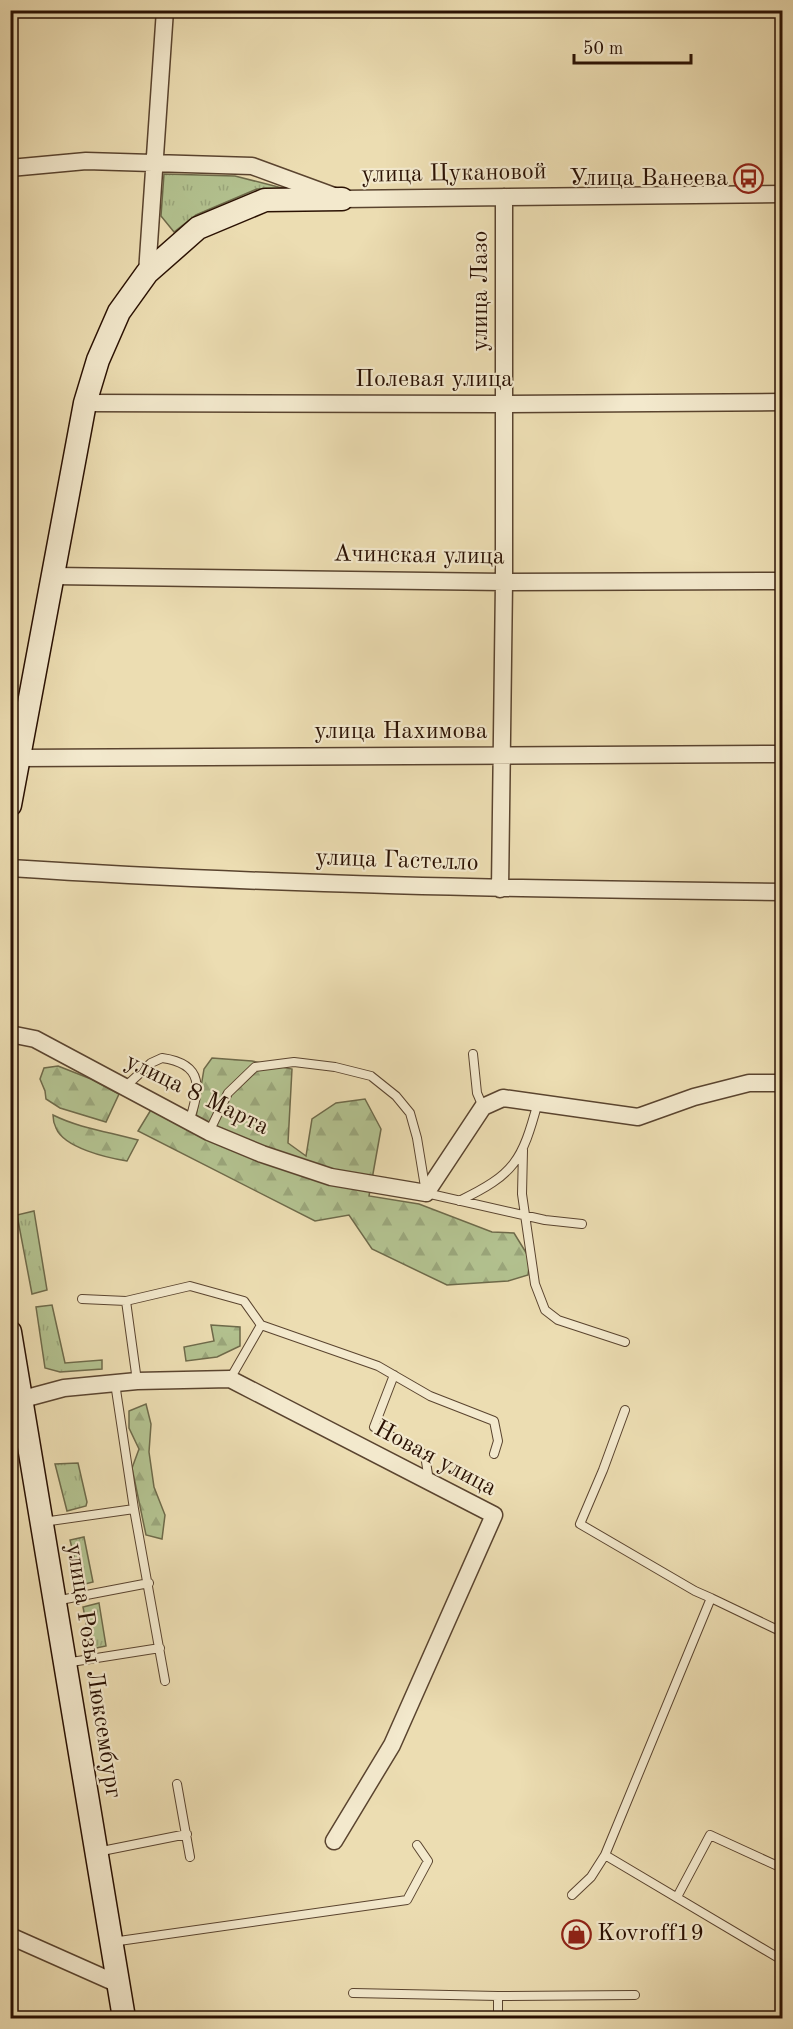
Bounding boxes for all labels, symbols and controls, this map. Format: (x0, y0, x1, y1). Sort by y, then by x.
scale bar (574, 27, 691, 65)
text: 50 m (583, 40, 623, 58)
street label: улица Цукановой (361, 160, 547, 188)
bus stop icon: Улица Ванеева (733, 163, 765, 195)
place label: Улица Ванеева (569, 167, 728, 191)
street label: улица Лазо (469, 231, 493, 351)
street label: Полевая улица (355, 368, 513, 392)
street label: Ачинская улица (333, 543, 505, 569)
street label: улица Нахимова (314, 720, 488, 744)
street label: улица Гастелло (315, 846, 479, 876)
street label: улица 8 Марта (121, 1050, 273, 1140)
street label: Новая улица (370, 1417, 500, 1501)
street label: улица Розы Люксембург (61, 1542, 125, 1800)
shop icon: Kovroff19 (560, 1918, 592, 1950)
place label: Kovroff19 (597, 1922, 704, 1946)

